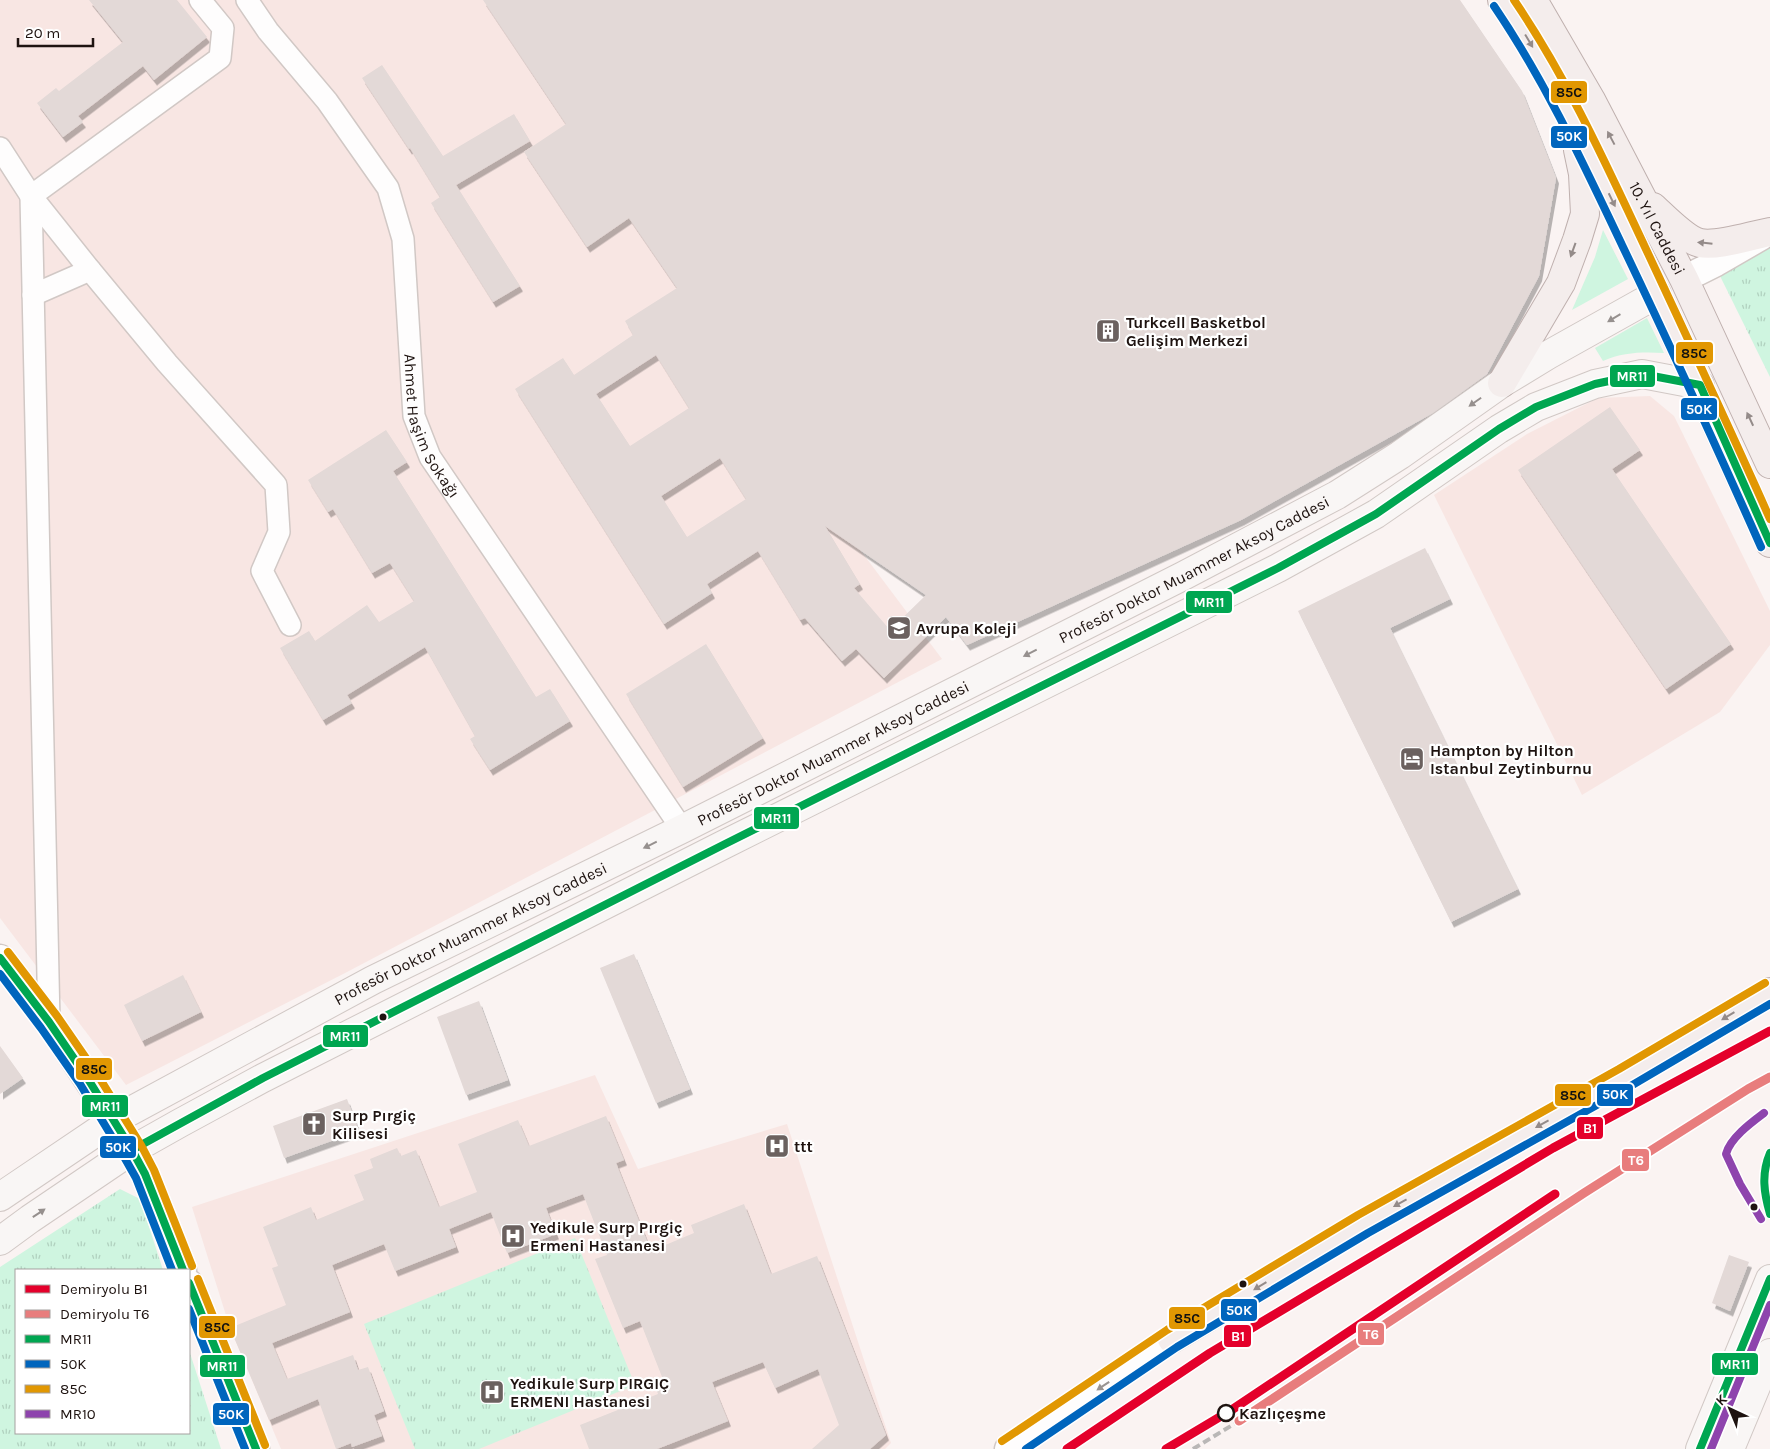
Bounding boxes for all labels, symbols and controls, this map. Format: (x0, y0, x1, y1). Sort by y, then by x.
scale bar (18, 15, 92, 47)
text: 20 m (25, 24, 60, 42)
one-way arrow (1524, 34, 1533, 47)
line badge: 85C (1550, 80, 1588, 104)
text: 85C (1556, 84, 1582, 101)
line badge: 50K (1550, 125, 1588, 149)
text: 50K (1556, 128, 1583, 145)
one-way arrow (1606, 131, 1615, 145)
street label: 10. Yıl Caddesi (1625, 179, 1689, 278)
one-way arrow (1607, 193, 1616, 208)
one-way arrow (1697, 239, 1713, 247)
one-way arrow (1569, 242, 1576, 257)
place label: Turkcell Basketbol Gelişim Merkezi (1126, 313, 1266, 350)
one-way arrow (1608, 313, 1621, 322)
building icon: Turkcell Basketbol Gelişim Merkezi (1095, 318, 1121, 344)
line badge: 85C (1675, 341, 1714, 365)
text: 85C (1681, 345, 1707, 362)
street label: Ahmet Haşim Sokağı (400, 353, 464, 502)
line badge: MR11 (1609, 364, 1656, 388)
text: MR11 (1616, 368, 1648, 385)
one-way arrow (1469, 397, 1482, 407)
line badge: 50K (1680, 397, 1718, 421)
text: 50K (1686, 401, 1713, 418)
one-way arrow (1745, 412, 1753, 426)
street label: Profesör Doktor Muammer Aksoy Caddesi (1056, 492, 1333, 647)
line badge: MR11 (1185, 590, 1233, 614)
text: MR11 (1193, 594, 1225, 611)
school or university icon: Avrupa Koleji (886, 615, 912, 641)
place label: Avrupa Koleji (916, 619, 1017, 638)
one-way arrow (1023, 649, 1037, 657)
street label: Profesör Doktor Muammer Aksoy Caddesi (694, 677, 972, 830)
place label: Hampton by Hilton Istanbul Zeytinburnu (1430, 741, 1592, 778)
hotel icon: Hampton by Hilton Istanbul Zeytinburnu (1399, 746, 1425, 772)
line badge: MR11 (753, 806, 800, 830)
text: MR11 (760, 810, 792, 827)
one-way arrow (643, 841, 658, 849)
street label: Profesör Doktor Muammer Aksoy Caddesi (331, 858, 610, 1009)
unlabelled marker (378, 1012, 388, 1022)
one-way arrow (1722, 1012, 1735, 1021)
line badge: MR11 (322, 1024, 369, 1048)
text: MR11 (329, 1028, 361, 1045)
line badge: 85C (75, 1057, 113, 1081)
text: 85C (81, 1061, 107, 1078)
line badge: 85C (1554, 1083, 1592, 1107)
line badge: 50K (1596, 1083, 1634, 1107)
text: 50K (1602, 1086, 1629, 1103)
text: 85C (1560, 1087, 1586, 1104)
line badge: MR11 (81, 1094, 129, 1118)
text: MR11 (89, 1098, 121, 1115)
place label: Surp Pırgiç Kilisesi (332, 1106, 416, 1143)
church icon: Surp Pırgiç Kilisesi (301, 1111, 327, 1137)
line badge: B1 (1576, 1116, 1604, 1140)
one-way arrow (1534, 1120, 1549, 1128)
text: B1 (1583, 1120, 1597, 1137)
hospital icon: ttt (764, 1133, 790, 1159)
line badge: 50K (99, 1135, 137, 1159)
place label: ttt (794, 1137, 813, 1156)
text: 50K (105, 1139, 132, 1156)
line badge: T6 (1621, 1148, 1650, 1172)
text: T6 (1628, 1152, 1644, 1169)
one-way arrow (1392, 1199, 1407, 1207)
unlabelled marker (1749, 1202, 1759, 1212)
one-way arrow (33, 1208, 46, 1218)
place label: Yedikule Surp Pırgiç Ermeni Hastanesi (530, 1218, 683, 1255)
hospital icon: Yedikule Surp Pırgiç Ermeni Hastanesi (500, 1223, 526, 1249)
legend (15, 1269, 190, 1434)
unlabelled marker (1238, 1279, 1248, 1289)
text: Demiryolu B1 (60, 1280, 148, 1298)
one-way arrow (1254, 1281, 1267, 1290)
line badge: 50K (1220, 1298, 1258, 1322)
text: 50K (1226, 1302, 1253, 1319)
text: Demiryolu T6 (60, 1305, 150, 1323)
line badge: 85C (1168, 1306, 1206, 1330)
text: 85C (1174, 1310, 1200, 1327)
line badge: 85C (198, 1315, 236, 1339)
text: 85C (204, 1319, 230, 1336)
line badge: T6 (1357, 1322, 1385, 1346)
line badge: B1 (1223, 1324, 1252, 1348)
text: T6 (1363, 1326, 1379, 1343)
text: B1 (1231, 1328, 1245, 1345)
text: MR11 (60, 1330, 92, 1348)
line badge: MR11 (1711, 1352, 1759, 1376)
line badge: MR11 (199, 1354, 246, 1378)
text: 50K (60, 1355, 86, 1373)
text: MR11 (1719, 1356, 1751, 1373)
text: MR11 (206, 1358, 238, 1375)
place label: Yedikule Surp PIRGIÇ ERMENI Hastanesi (510, 1374, 669, 1411)
hospital icon: Yedikule Surp PIRGIÇ ERMENI Hastanesi (479, 1379, 505, 1405)
text: 85C (60, 1380, 87, 1398)
one-way arrow (1096, 1381, 1109, 1391)
north arrow (1705, 1384, 1755, 1434)
text: K (1712, 1390, 1731, 1409)
line badge: 50K (212, 1402, 250, 1426)
marker: Kazlıçeşme (1217, 1404, 1235, 1422)
place label: Kazlıçeşme (1239, 1404, 1326, 1423)
text: MR10 (60, 1405, 96, 1423)
text: 50K (218, 1406, 245, 1423)

